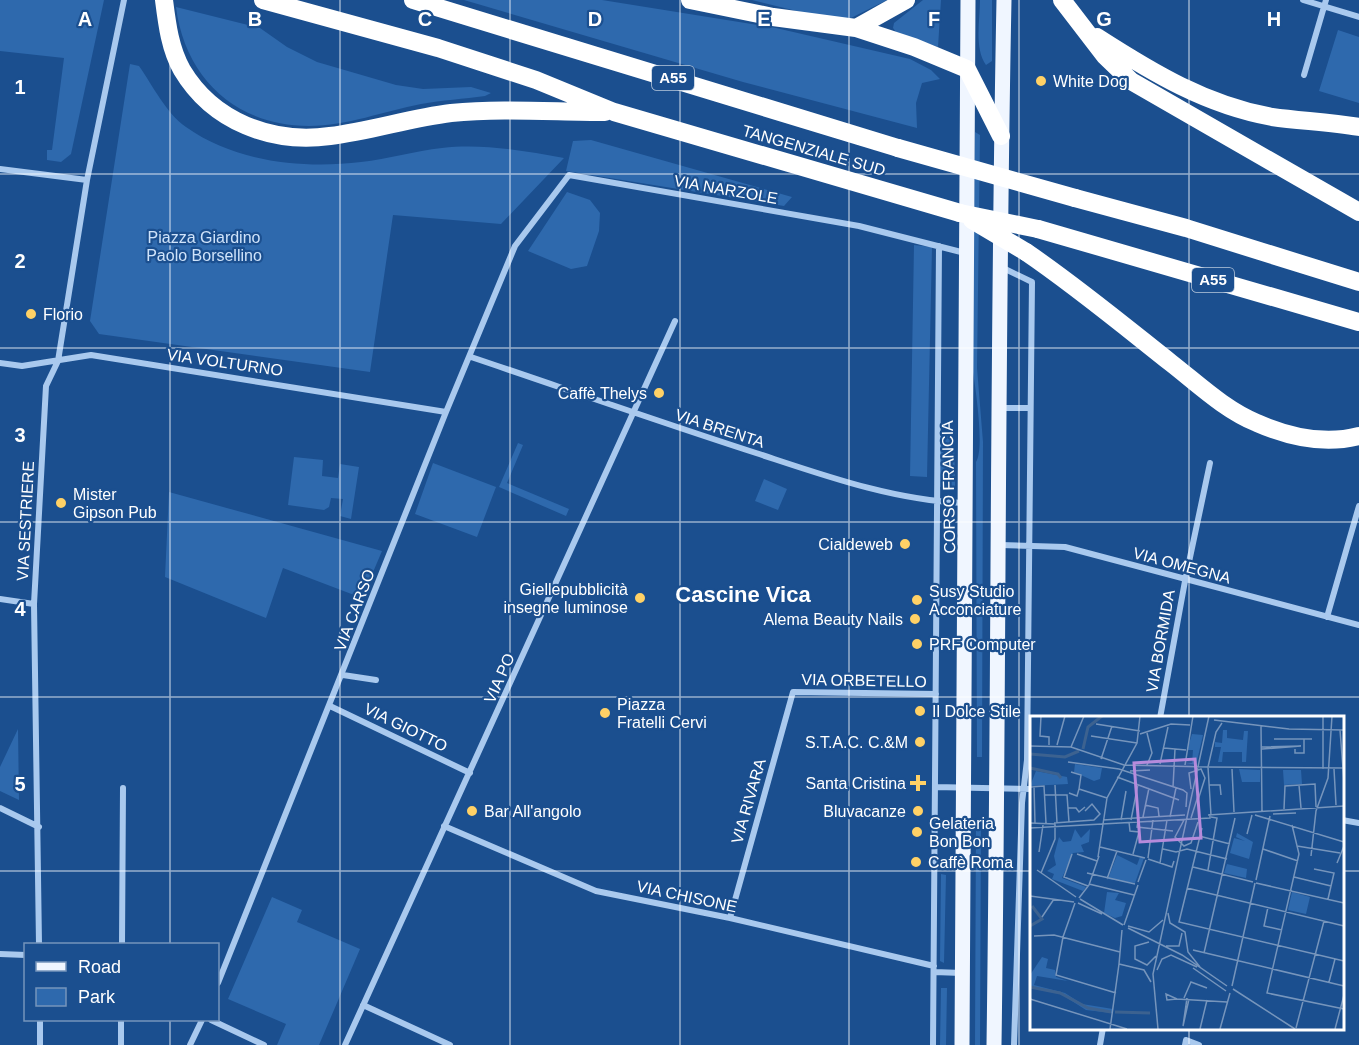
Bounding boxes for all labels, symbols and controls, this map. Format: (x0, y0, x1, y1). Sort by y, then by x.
text: A (78, 8, 92, 30)
text: B (248, 8, 262, 30)
text: C (418, 8, 432, 30)
text: D (588, 8, 602, 30)
text: E (757, 8, 771, 30)
text: F (928, 8, 940, 30)
text: G (1096, 8, 1112, 30)
text: H (1267, 8, 1281, 30)
road number: A55 (652, 66, 694, 90)
place label: White Dog (1053, 73, 1128, 90)
marker: White Dog (1034, 74, 1048, 88)
text: 1 (14, 76, 26, 98)
street label: TANGENZIALE SUD (740, 122, 887, 179)
street label: VIA NARZOLE (673, 172, 779, 207)
park label: Piazza Giardino Paolo Borsellino (146, 229, 262, 264)
text: 2 (14, 250, 26, 272)
road number: A55 (1192, 268, 1234, 292)
place label: Florio (43, 306, 83, 323)
marker: Florio (24, 307, 38, 321)
street label: VIA VOLTURNO (166, 346, 284, 379)
place label: Caffè Thelys (558, 385, 647, 402)
marker: Caffè Thelys (652, 386, 666, 400)
street label: VIA BRENTA (673, 406, 767, 451)
street label: CORSO FRANCIA (939, 420, 958, 554)
text: 3 (14, 424, 26, 446)
street label: VIA SESTRIERE (14, 461, 37, 581)
place label: Mister Gipson Pub (73, 486, 157, 521)
marker: Mister Gipson Pub (54, 496, 68, 510)
place label: Cialdeweb (818, 536, 893, 553)
marker: Cialdeweb (898, 537, 912, 551)
street label: VIA OMEGNA (1131, 544, 1233, 587)
street label: VIA CARSO (331, 567, 378, 653)
place label: Giellepubblicità insegne luminose (503, 581, 628, 616)
district label: Cascine Vica (675, 582, 811, 607)
place label: Susy Studio Acconciature (929, 583, 1022, 618)
street label: VIA BORMIDA (1143, 588, 1178, 694)
marker: Giellepubblicità insegne luminose (633, 591, 647, 605)
marker: Susy Studio Acconciature (910, 593, 924, 607)
text: 4 (14, 598, 26, 620)
place label: Alema Beauty Nails (763, 611, 903, 628)
marker: Alema Beauty Nails (908, 612, 922, 626)
place label: PRF Computer (929, 636, 1036, 653)
marker: PRF Computer (910, 637, 924, 651)
street label: VIA PO (481, 651, 518, 706)
street label: VIA ORBETELLO (801, 671, 927, 690)
place label: Piazza Fratelli Cervi (617, 696, 707, 731)
street label: VIA GIOTTO (361, 700, 450, 755)
place label: Il Dolce Stile (932, 703, 1021, 720)
marker: Il Dolce Stile (913, 704, 927, 718)
marker: Piazza Fratelli Cervi (598, 706, 612, 720)
inset map (1030, 716, 1344, 1030)
place label: S.T.A.C. C.&M (805, 734, 908, 751)
marker: S.T.A.C. C.&M (913, 735, 927, 749)
street label: VIA RIVARA (728, 756, 769, 846)
text: 5 (14, 773, 26, 795)
place label: Santa Cristina (806, 775, 906, 792)
marker: Santa Cristina (911, 776, 925, 790)
place label: Bar All'angolo (484, 803, 581, 820)
place label: Bluvacanze (823, 803, 906, 820)
marker: Bar All'angolo (465, 804, 479, 818)
marker: Bluvacanze (911, 804, 925, 818)
place label: Gelateria Bon Bon (929, 815, 994, 850)
marker: Gelateria Bon Bon (910, 825, 924, 839)
place label: Caffè Roma (928, 854, 1013, 871)
marker: Caffè Roma (909, 855, 923, 869)
street label: VIA CHISONE (635, 878, 739, 915)
legend (24, 943, 219, 1021)
text: Road (78, 957, 121, 977)
text: Park (78, 987, 116, 1007)

